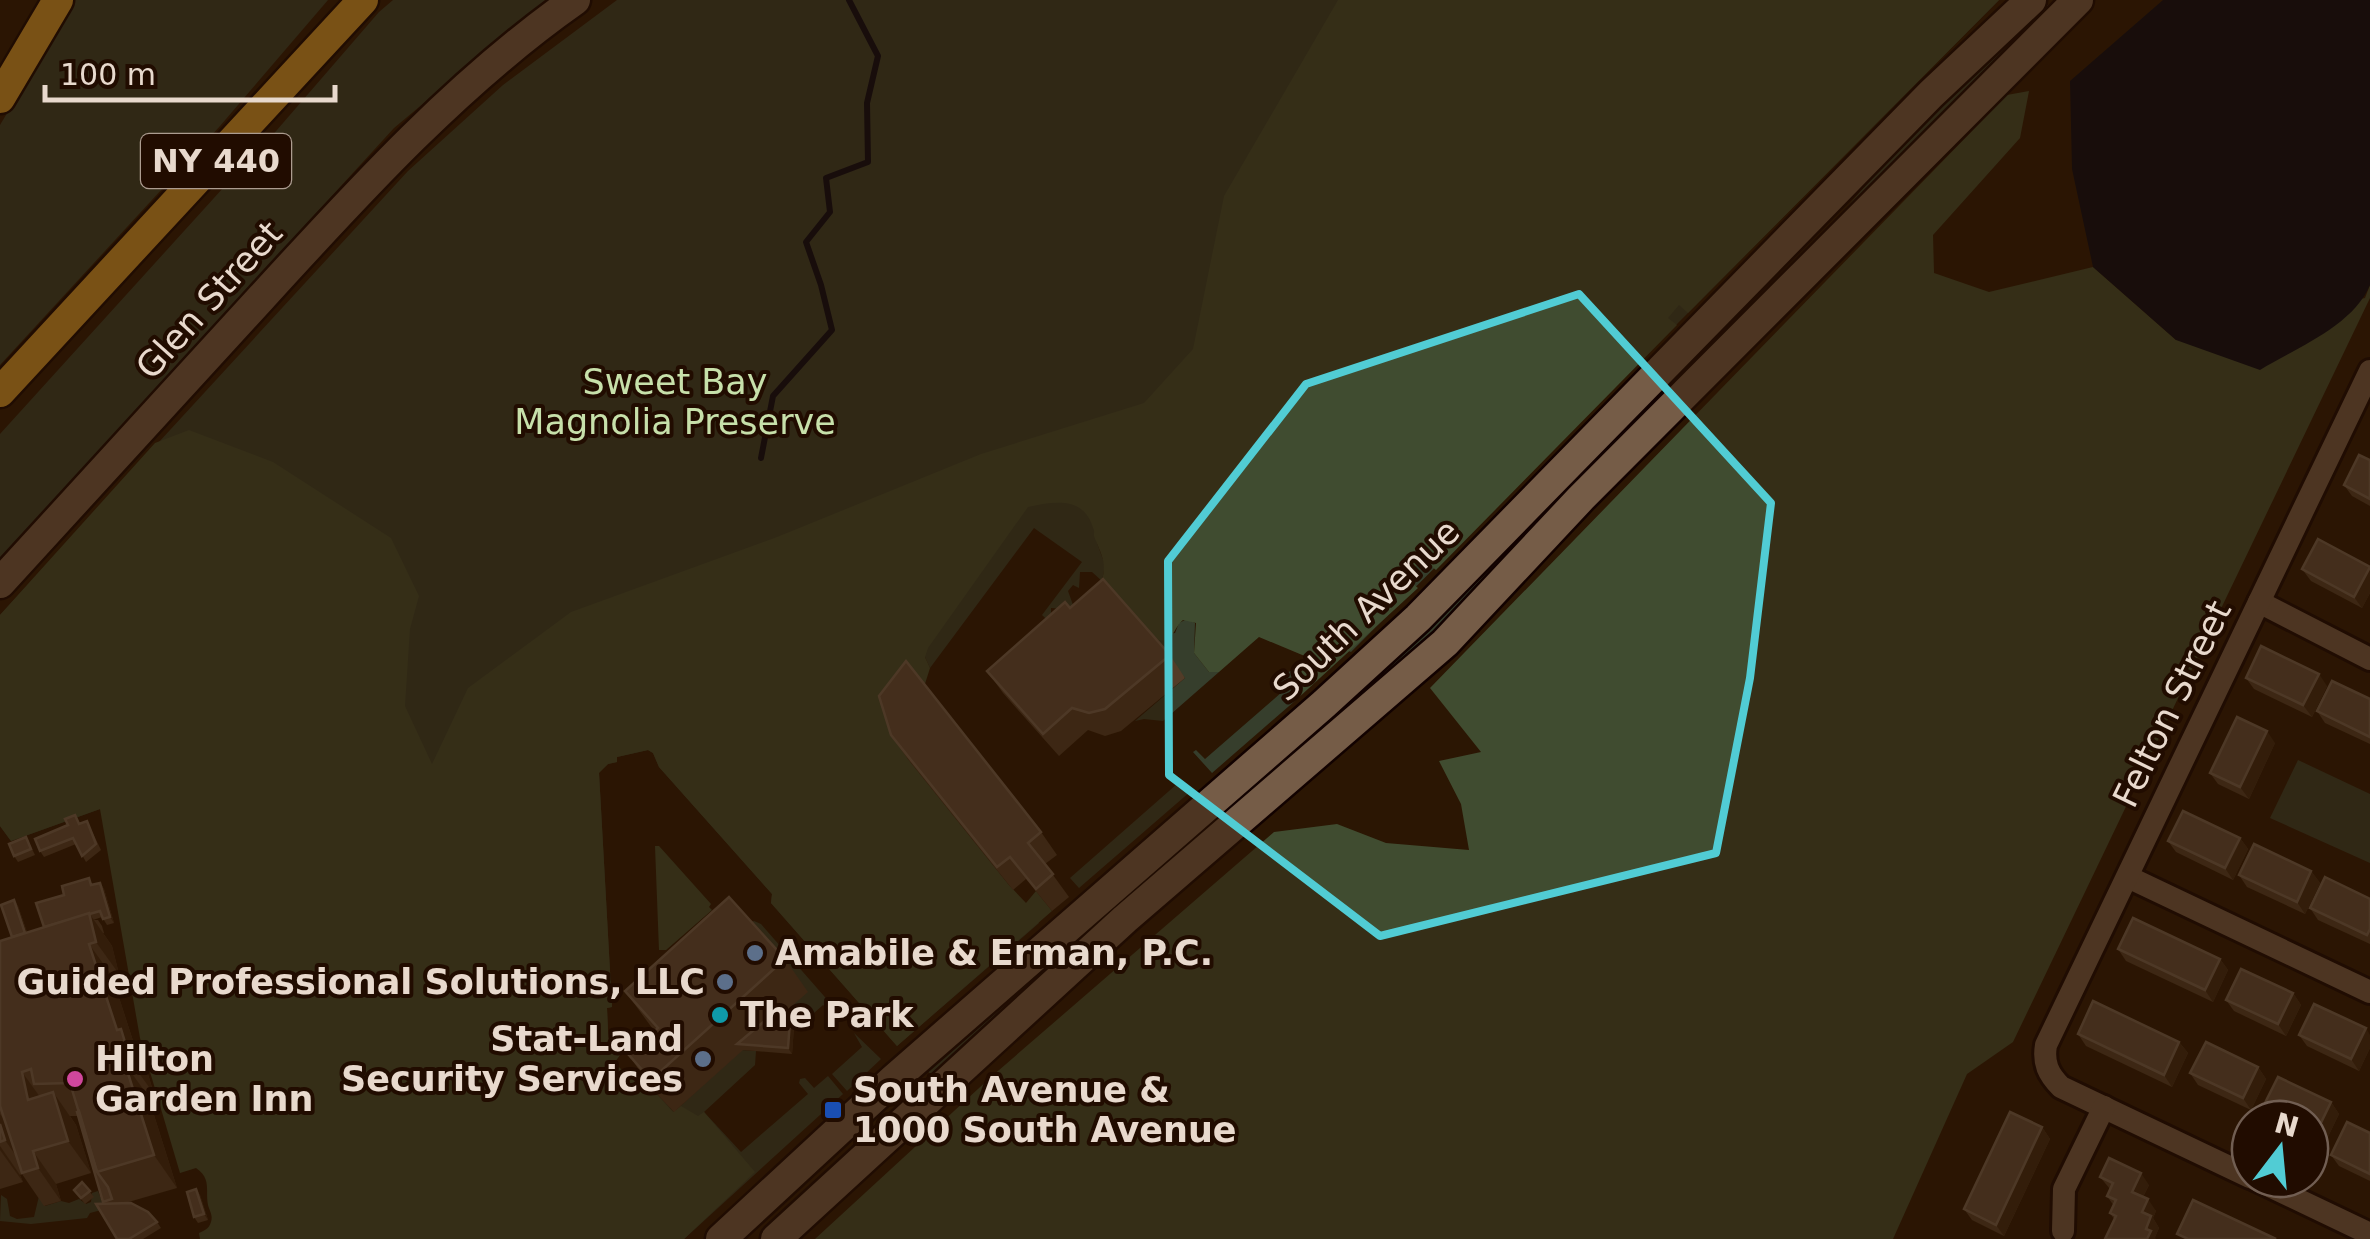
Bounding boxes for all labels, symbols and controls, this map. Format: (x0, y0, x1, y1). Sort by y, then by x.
scale bar (45, 40, 335, 102)
text: 100 m (60, 57, 156, 92)
road number: NY 440 (141, 134, 291, 188)
street label: Glen Street (128, 213, 290, 387)
park label: Sweet Bay Magnolia Preserve (514, 362, 836, 442)
street label: South Avenue (1265, 511, 1467, 709)
street label: Felton Street (2105, 594, 2239, 814)
place label: Amabile & Erman, P.C. (775, 933, 1213, 973)
marker: Amabile & Erman, P.C. (744, 942, 766, 964)
place label: Guided Professional Solutions, LLC (17, 962, 705, 1002)
marker: Guided Professional Solutions, LLC (714, 971, 736, 993)
place label: The Park (740, 995, 914, 1035)
marker: The Park (709, 1004, 731, 1026)
place label: Stat-Land Security Services (341, 1019, 683, 1099)
place label: Hilton Garden Inn (95, 1039, 313, 1119)
marker: Stat-Land Security Services (692, 1048, 714, 1070)
marker: Hilton Garden Inn (64, 1068, 86, 1090)
place label: South Avenue & 1000 South Avenue (853, 1070, 1237, 1150)
marker: South Avenue & 1000 South Avenue (822, 1099, 844, 1121)
north arrow (2230, 1099, 2330, 1199)
text: N (2271, 1106, 2303, 1145)

